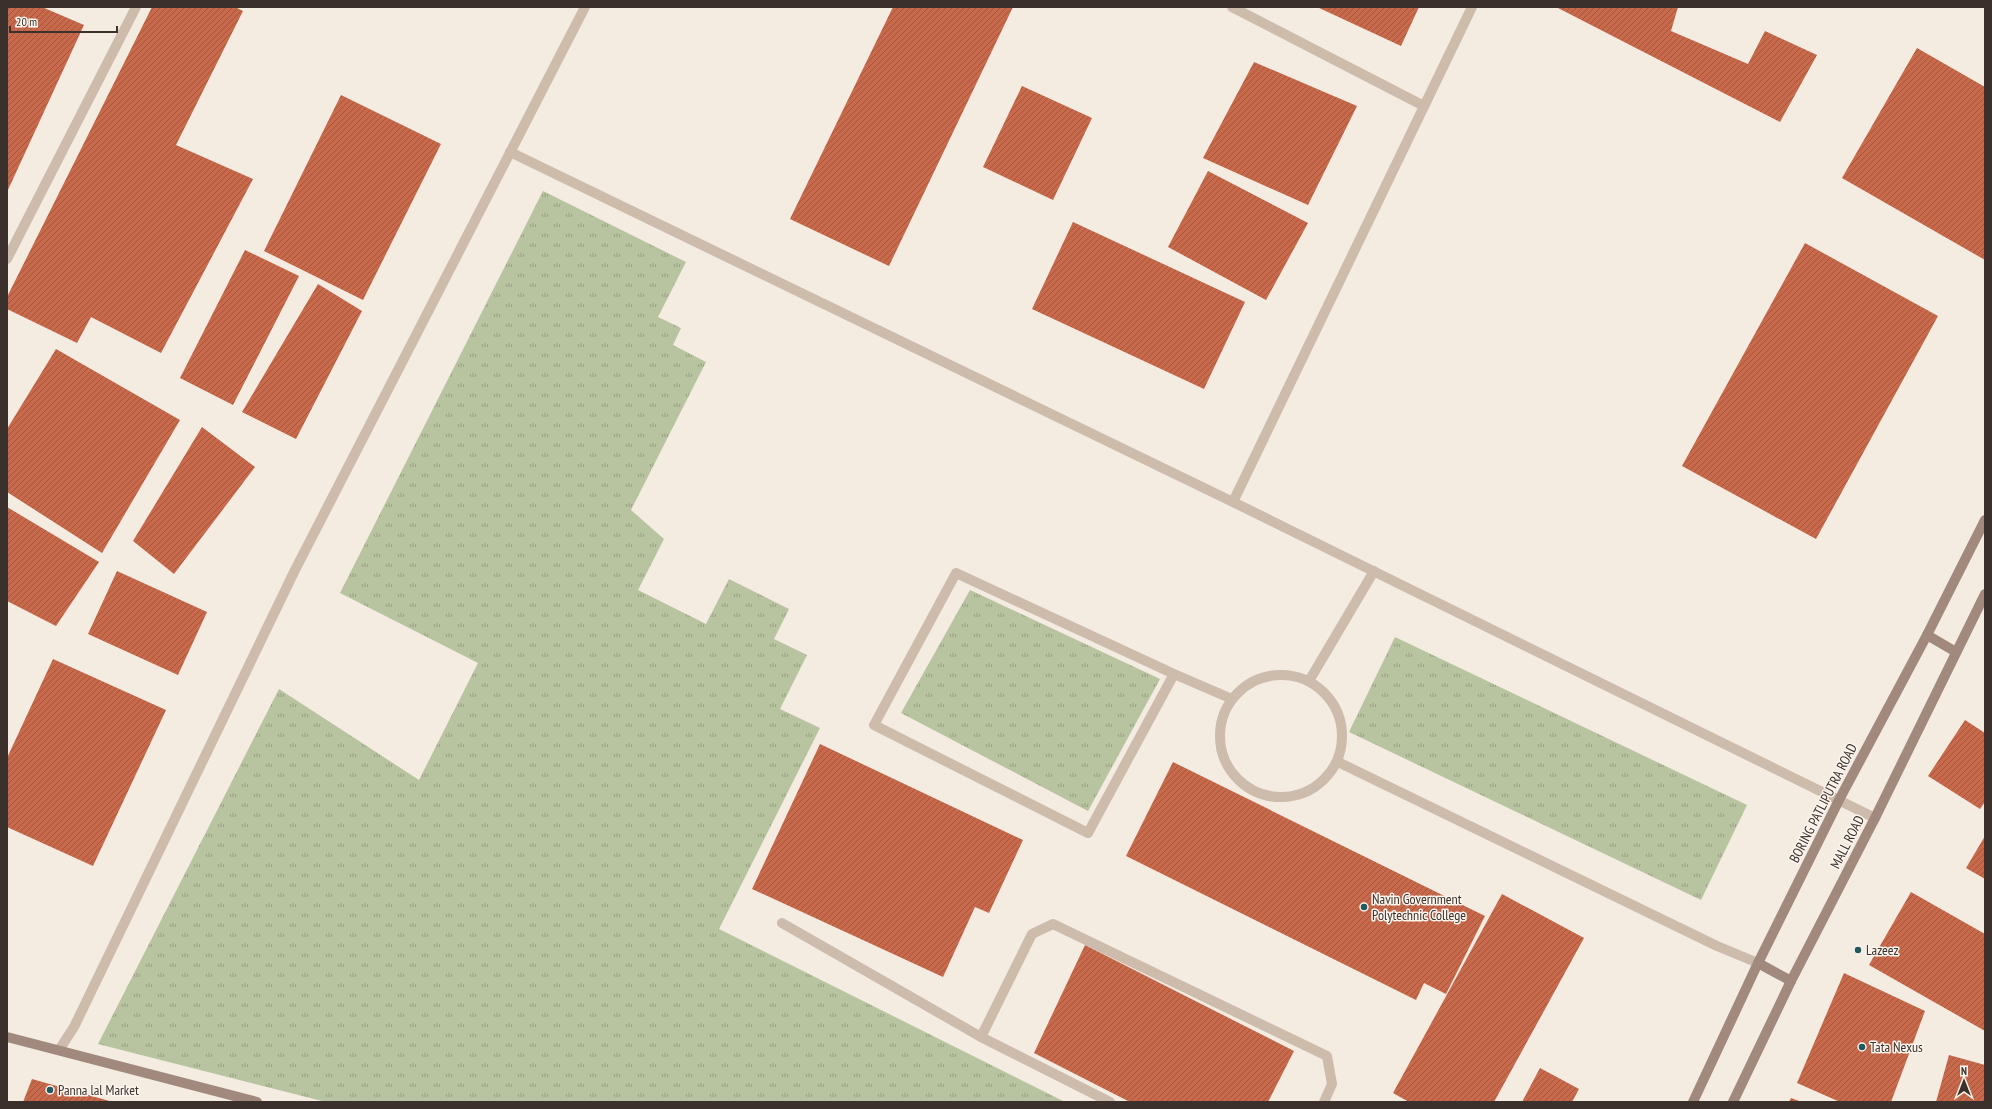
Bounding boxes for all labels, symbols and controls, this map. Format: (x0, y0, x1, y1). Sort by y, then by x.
scale bar (10, 8, 117, 34)
text: 20 m (16, 14, 37, 29)
street label: BORING PATLIPUTRA ROAD (1785, 740, 1861, 866)
street label: MALL ROAD (1826, 812, 1868, 872)
place label: Navin Government Polytechnic College (1372, 890, 1466, 924)
marker: Navin Government Polytechnic College (1359, 902, 1369, 912)
place label: Lazeez (1866, 941, 1898, 959)
marker: Lazeez (1853, 945, 1863, 955)
place label: Tata Nexus (1870, 1038, 1923, 1056)
marker: Tata Nexus (1857, 1042, 1867, 1052)
north arrow (1944, 1061, 1984, 1101)
text: N (1961, 1064, 1967, 1078)
place label: Panna lal Market (58, 1081, 139, 1099)
marker: Panna lal Market (45, 1085, 55, 1095)

